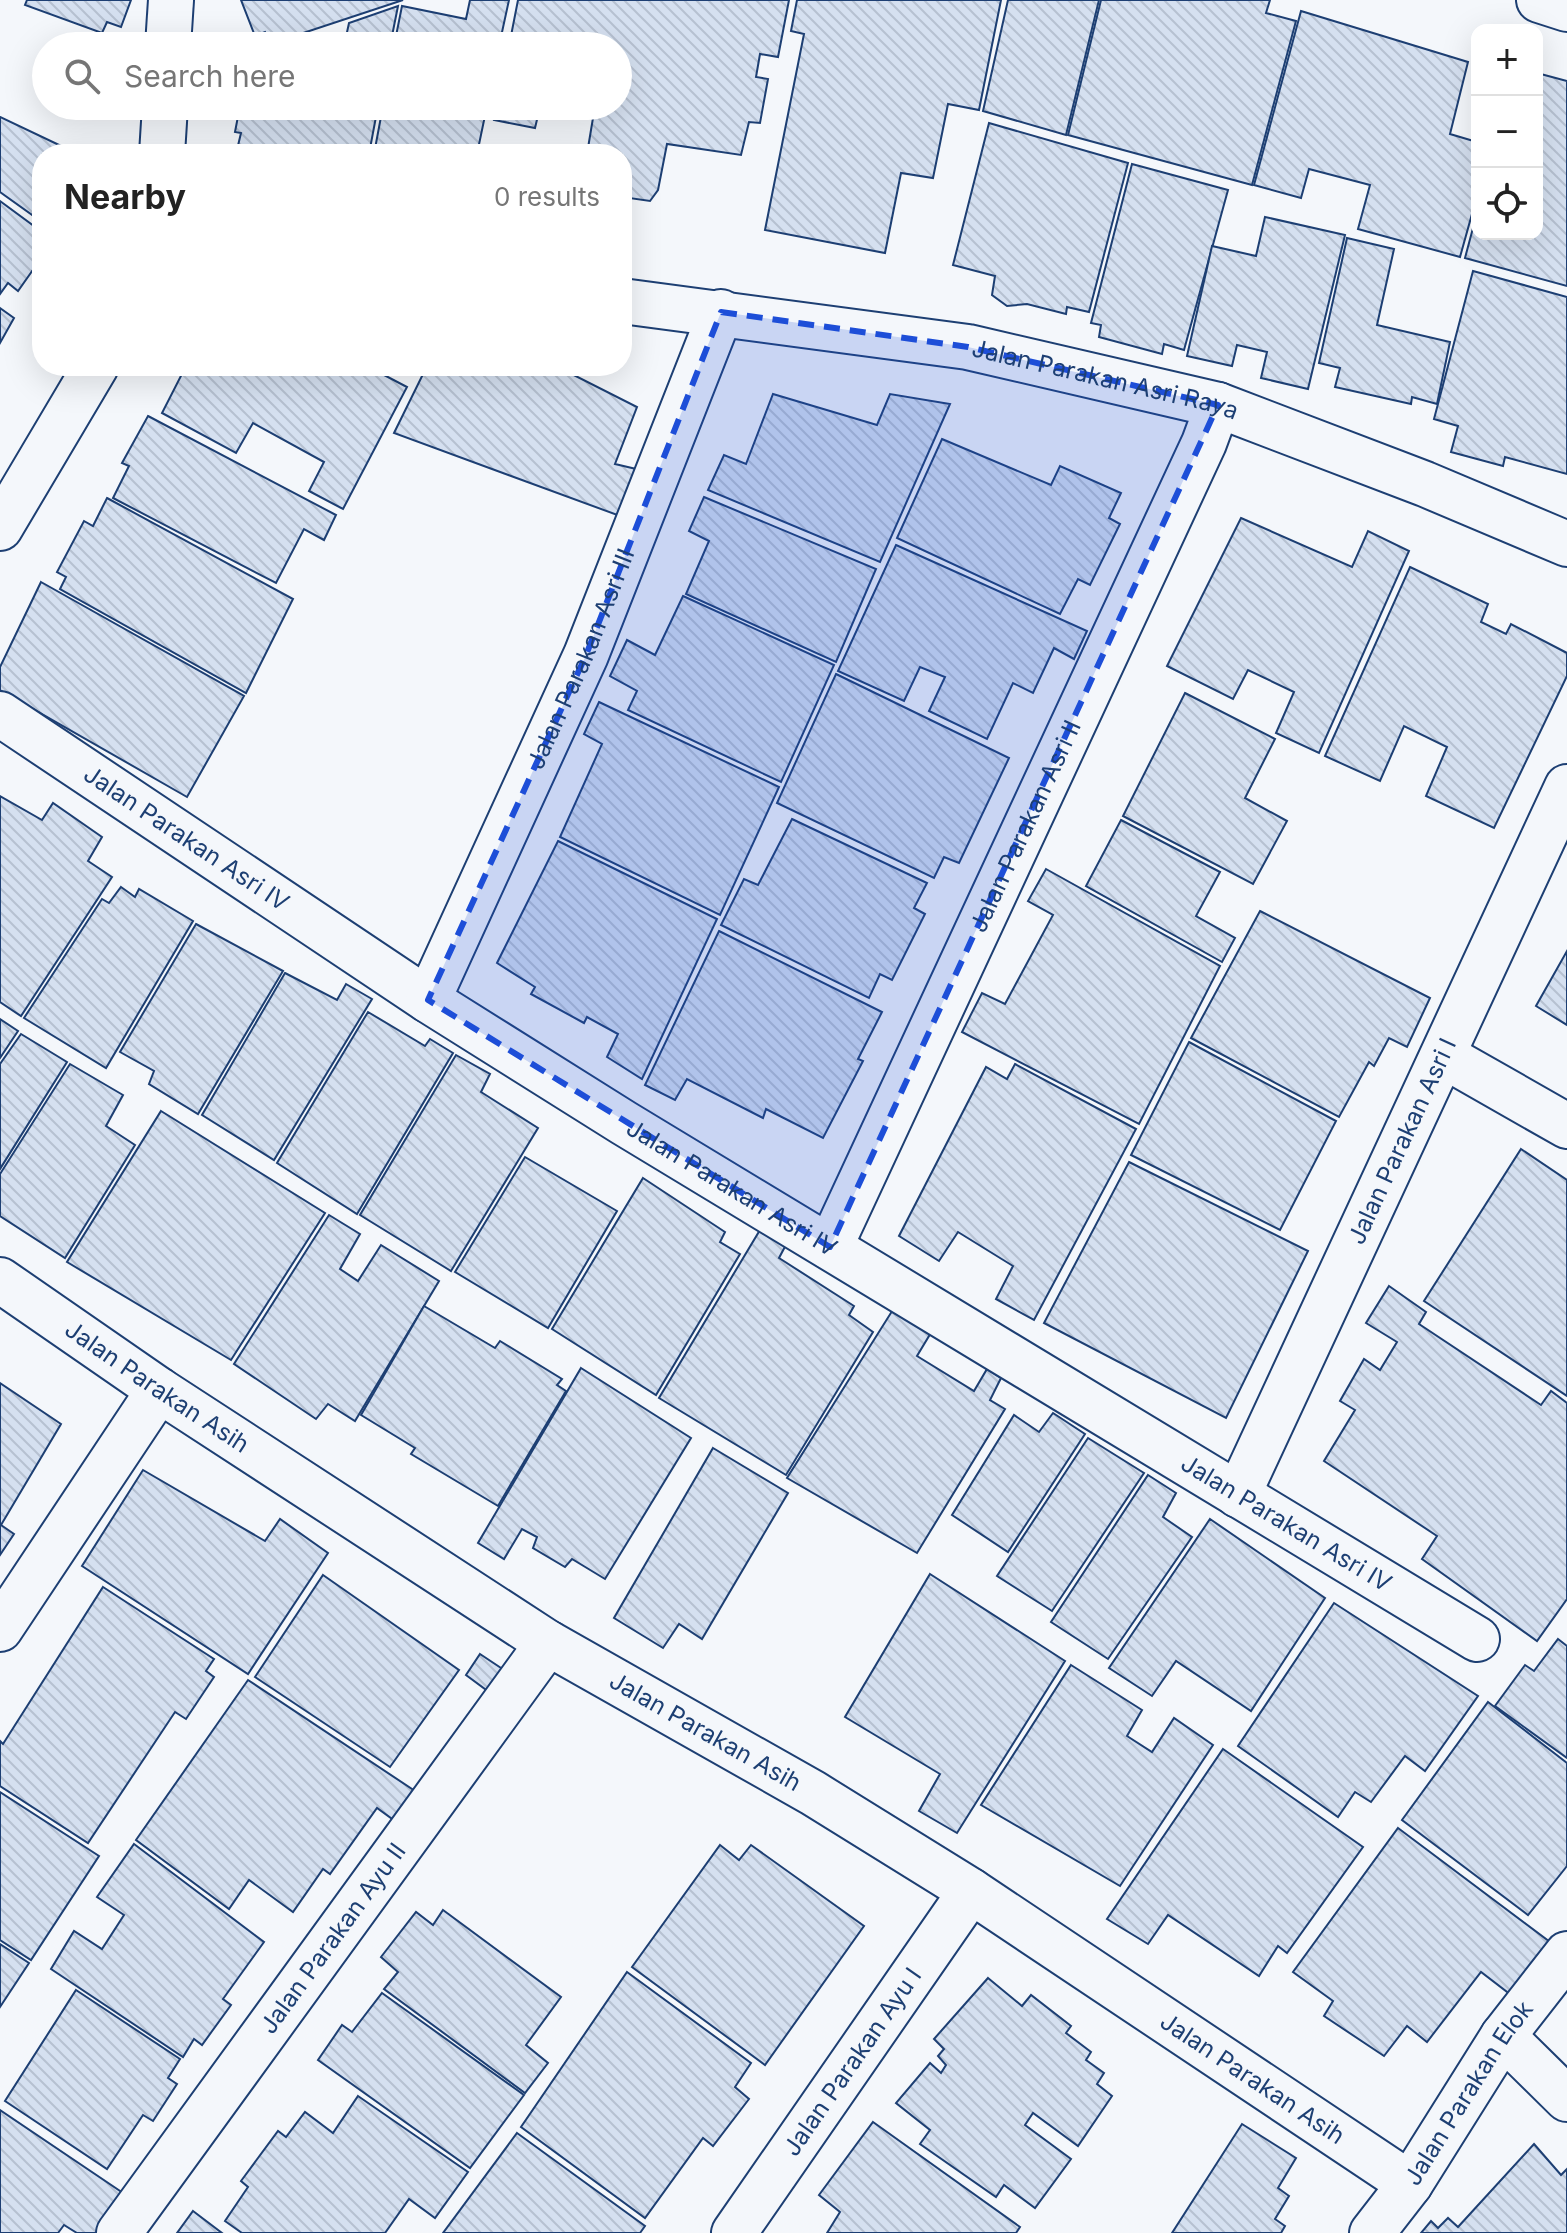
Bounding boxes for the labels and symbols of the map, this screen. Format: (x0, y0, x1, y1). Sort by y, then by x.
street label: Jalan Parakan Asri Raya (969, 333, 1243, 425)
street label: Jalan Parakan Asri III (521, 544, 640, 774)
street label: Jalan Parakan Asri II (963, 715, 1087, 937)
street label: Jalan Parakan Asri IV (78, 759, 295, 917)
street label: Jalan Parakan Asri I (1342, 1033, 1462, 1249)
street label: Jalan Parakan Asri IV (621, 1113, 842, 1262)
street label: Jalan Parakan Asih (60, 1314, 255, 1459)
street label: Jalan Parakan Asri IV (1176, 1448, 1397, 1598)
street label: Jalan Parakan Asih (604, 1666, 806, 1797)
street label: Jalan Parakan Ayu II (254, 1837, 412, 2039)
street label: Jalan Parakan Ayu I (777, 1962, 927, 2161)
street label: Jalan Parakan Elok (1398, 1995, 1539, 2191)
street label: Jalan Parakan Asih (1155, 2006, 1350, 2150)

